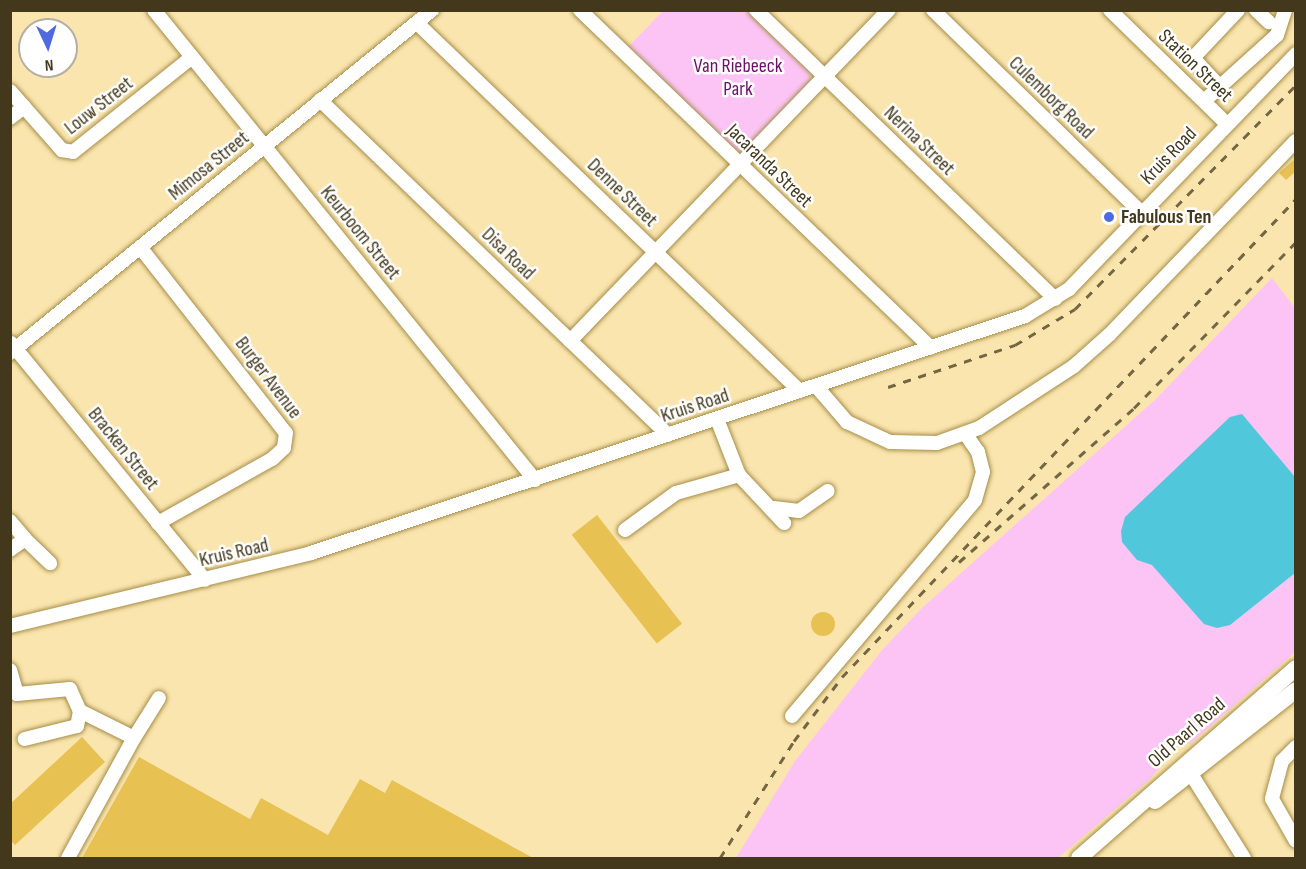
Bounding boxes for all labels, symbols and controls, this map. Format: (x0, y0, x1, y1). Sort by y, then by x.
north arrow (18, 18, 78, 78)
street label: Station Street (1153, 25, 1237, 107)
street label: Culemborg Road (1004, 52, 1098, 144)
park label: Van Riebeeck Park (694, 54, 782, 101)
text: N (44, 55, 54, 74)
street label: Louw Street (60, 72, 138, 140)
street label: Nerina Street (879, 101, 959, 181)
street label: Jacaranda Street (721, 119, 817, 213)
street label: Kruis Road (1136, 122, 1202, 190)
street label: Mimosa Street (164, 126, 254, 206)
street label: Denne Street (582, 154, 662, 232)
street label: Keurboom Street (315, 181, 405, 285)
place label: Fabulous Ten (1121, 205, 1212, 229)
marker: Fabulous Ten (1102, 210, 1116, 224)
street label: Disa Road (476, 223, 540, 285)
street label: Burger Avenue (229, 332, 307, 424)
street label: Kruis Road (658, 384, 732, 428)
street label: Bracken Street (82, 403, 164, 495)
street label: Kruis Road (197, 533, 271, 573)
street label: Old Paarl Road (1143, 693, 1231, 773)

